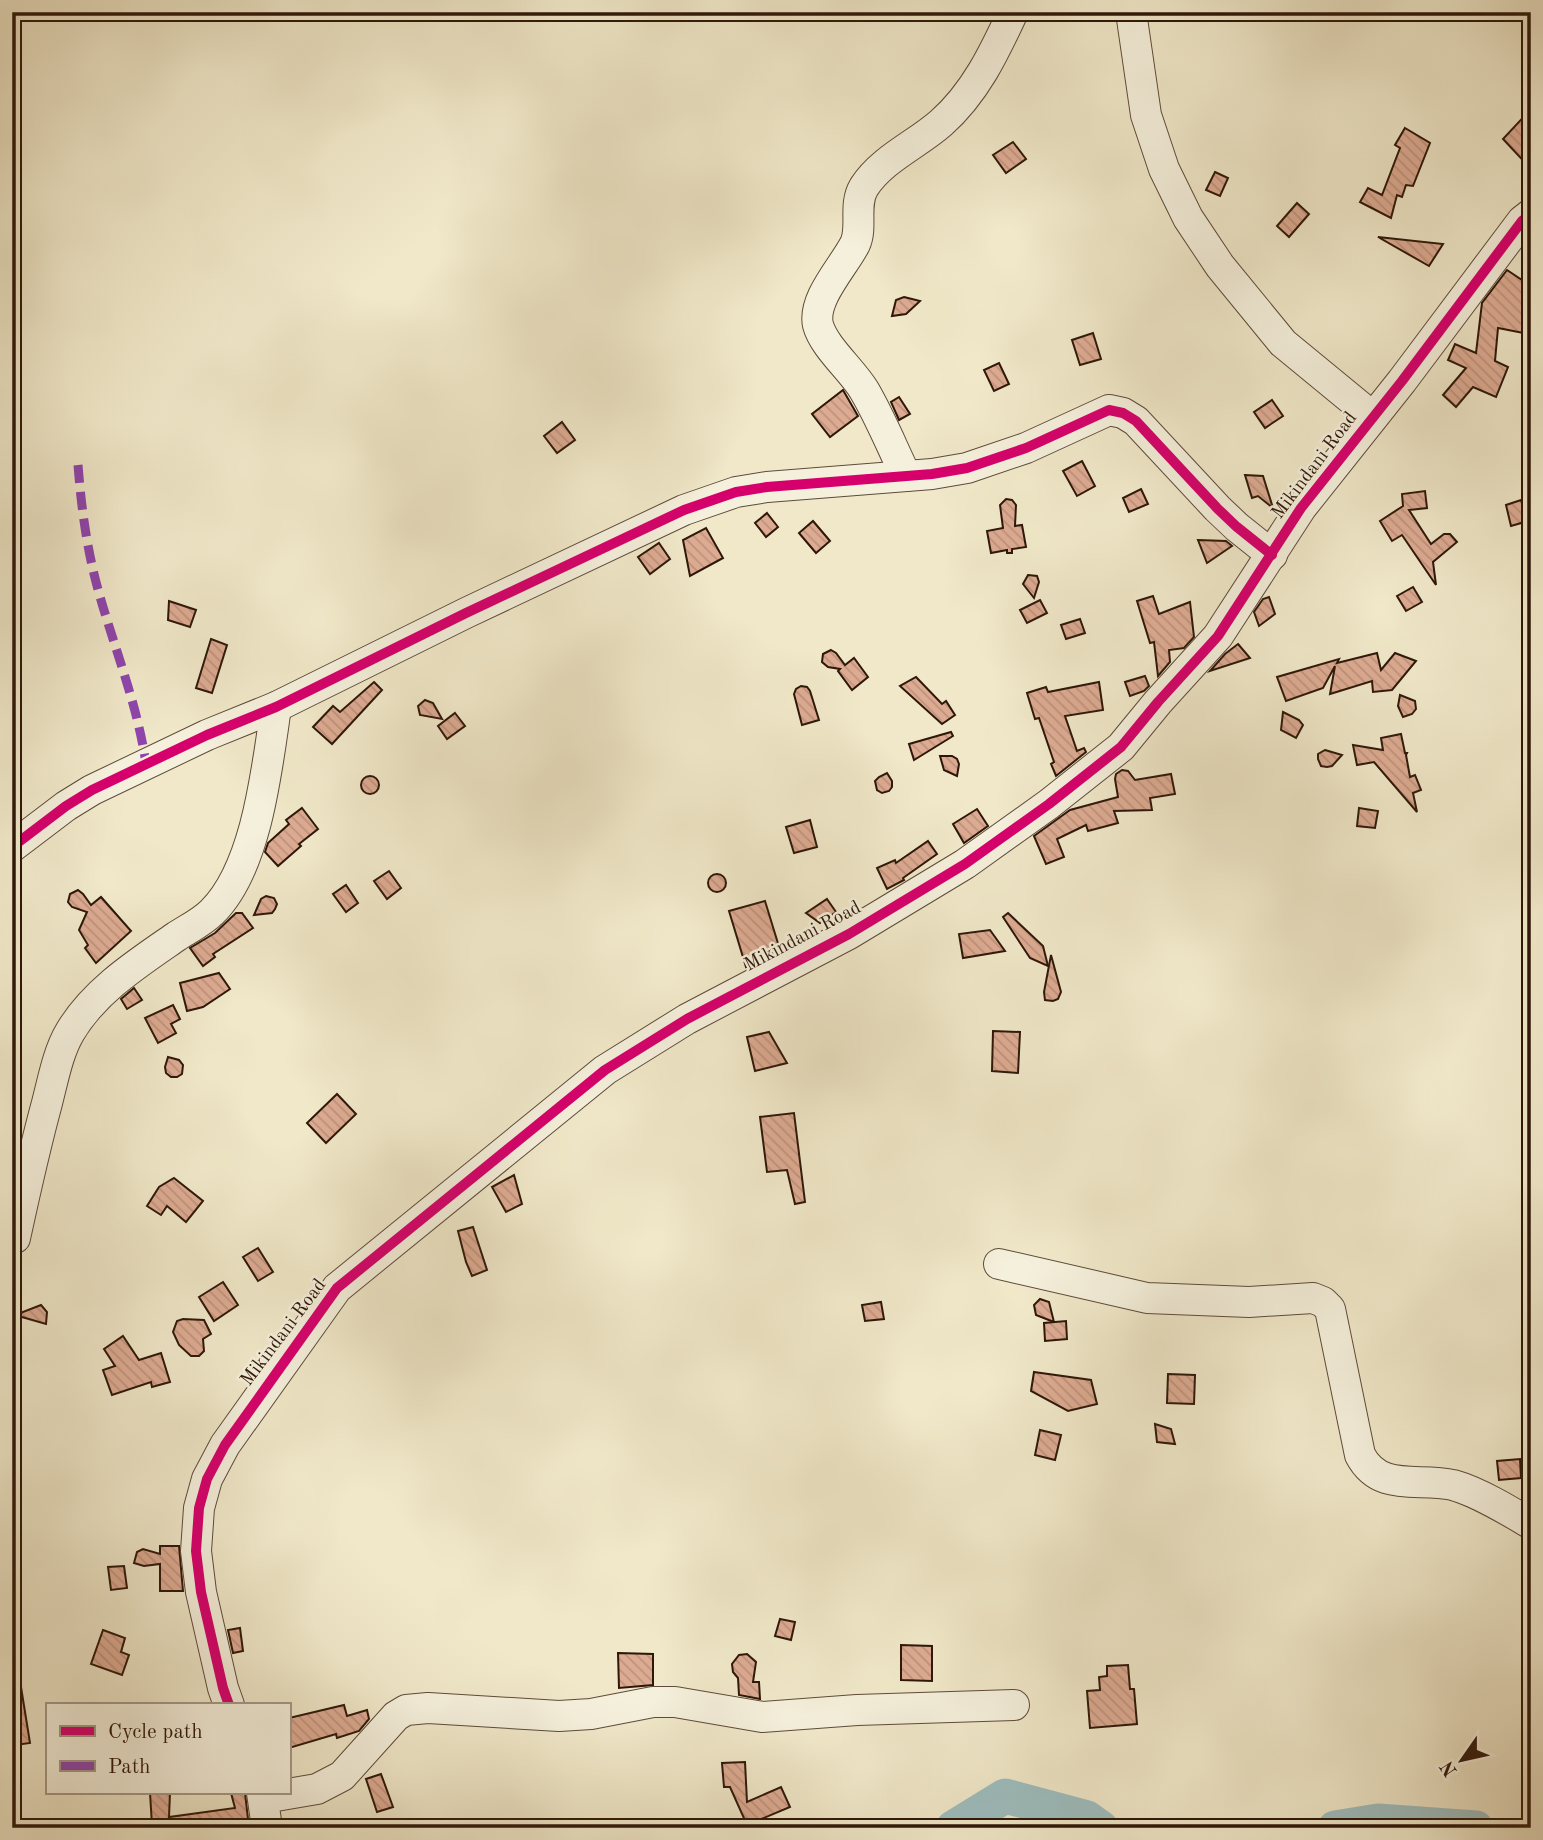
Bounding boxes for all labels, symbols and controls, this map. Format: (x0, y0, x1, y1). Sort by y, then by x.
street label: Mikindani Road (1269, 409, 1361, 523)
street label: Mikindani Road (742, 898, 864, 976)
street label: Mikindani Road (238, 1276, 330, 1390)
legend (46, 1703, 290, 1794)
text: Cycle path (108, 1722, 203, 1743)
north arrow (1428, 1724, 1498, 1794)
text: N (1438, 1756, 1462, 1779)
text: Path (108, 1757, 151, 1778)

